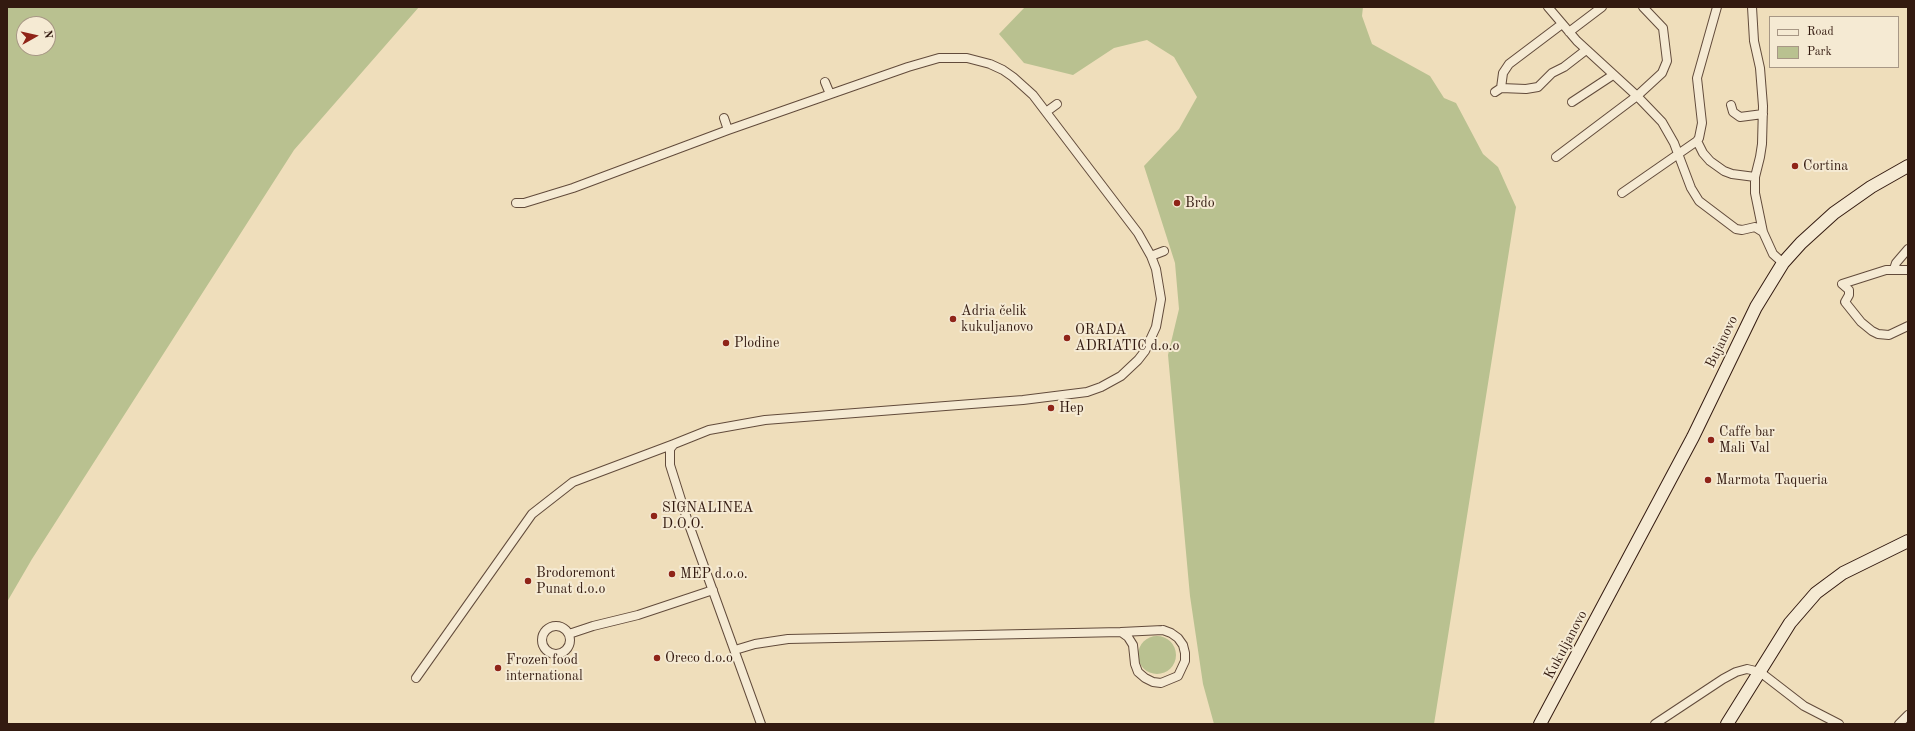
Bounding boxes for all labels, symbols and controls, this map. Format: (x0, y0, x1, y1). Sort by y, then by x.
north arrow (16, 16, 56, 56)
legend (1769, 16, 1899, 68)
text: Road (1807, 26, 1834, 38)
text: N (41, 29, 53, 39)
text: Park (1807, 46, 1832, 58)
place label: Cortina (1803, 158, 1848, 174)
marker: Cortina (1790, 161, 1800, 171)
place label: Brdo (1185, 195, 1215, 211)
marker: Brdo (1172, 198, 1182, 208)
place label: Adria čelik kukuljanovo (961, 303, 1033, 336)
street label: Bujanovo (1702, 313, 1742, 371)
marker: Adria čelik kukuljanovo (948, 314, 958, 324)
place label: ORADA ADRIATIC d.o.o (1075, 322, 1179, 354)
marker: ORADA ADRIATIC d.o.o (1062, 333, 1072, 343)
place label: Plodine (734, 335, 779, 351)
marker: Plodine (721, 338, 731, 348)
place label: Hep (1059, 400, 1084, 416)
marker: Hep (1046, 403, 1056, 413)
place label: Caffe bar Mali Val (1719, 424, 1775, 456)
marker: Caffe bar Mali Val (1706, 435, 1716, 445)
place label: Marmota Taqueria (1716, 472, 1828, 488)
marker: Marmota Taqueria (1703, 475, 1713, 485)
place label: SIGNALINEA D.O.O. (662, 500, 753, 532)
marker: SIGNALINEA D.O.O. (649, 511, 659, 521)
place label: Brodoremont Punat d.o.o (536, 565, 615, 598)
place label: MEP d.o.o. (680, 566, 748, 582)
marker: MEP d.o.o. (667, 569, 677, 579)
marker: Brodoremont Punat d.o.o (523, 576, 533, 586)
street label: Kukuljanovo (1541, 608, 1591, 682)
place label: Oreco d.o.o (665, 650, 733, 666)
place label: Frozen food international (506, 652, 583, 684)
marker: Oreco d.o.o (652, 653, 662, 663)
marker: Frozen food international (493, 663, 503, 673)

